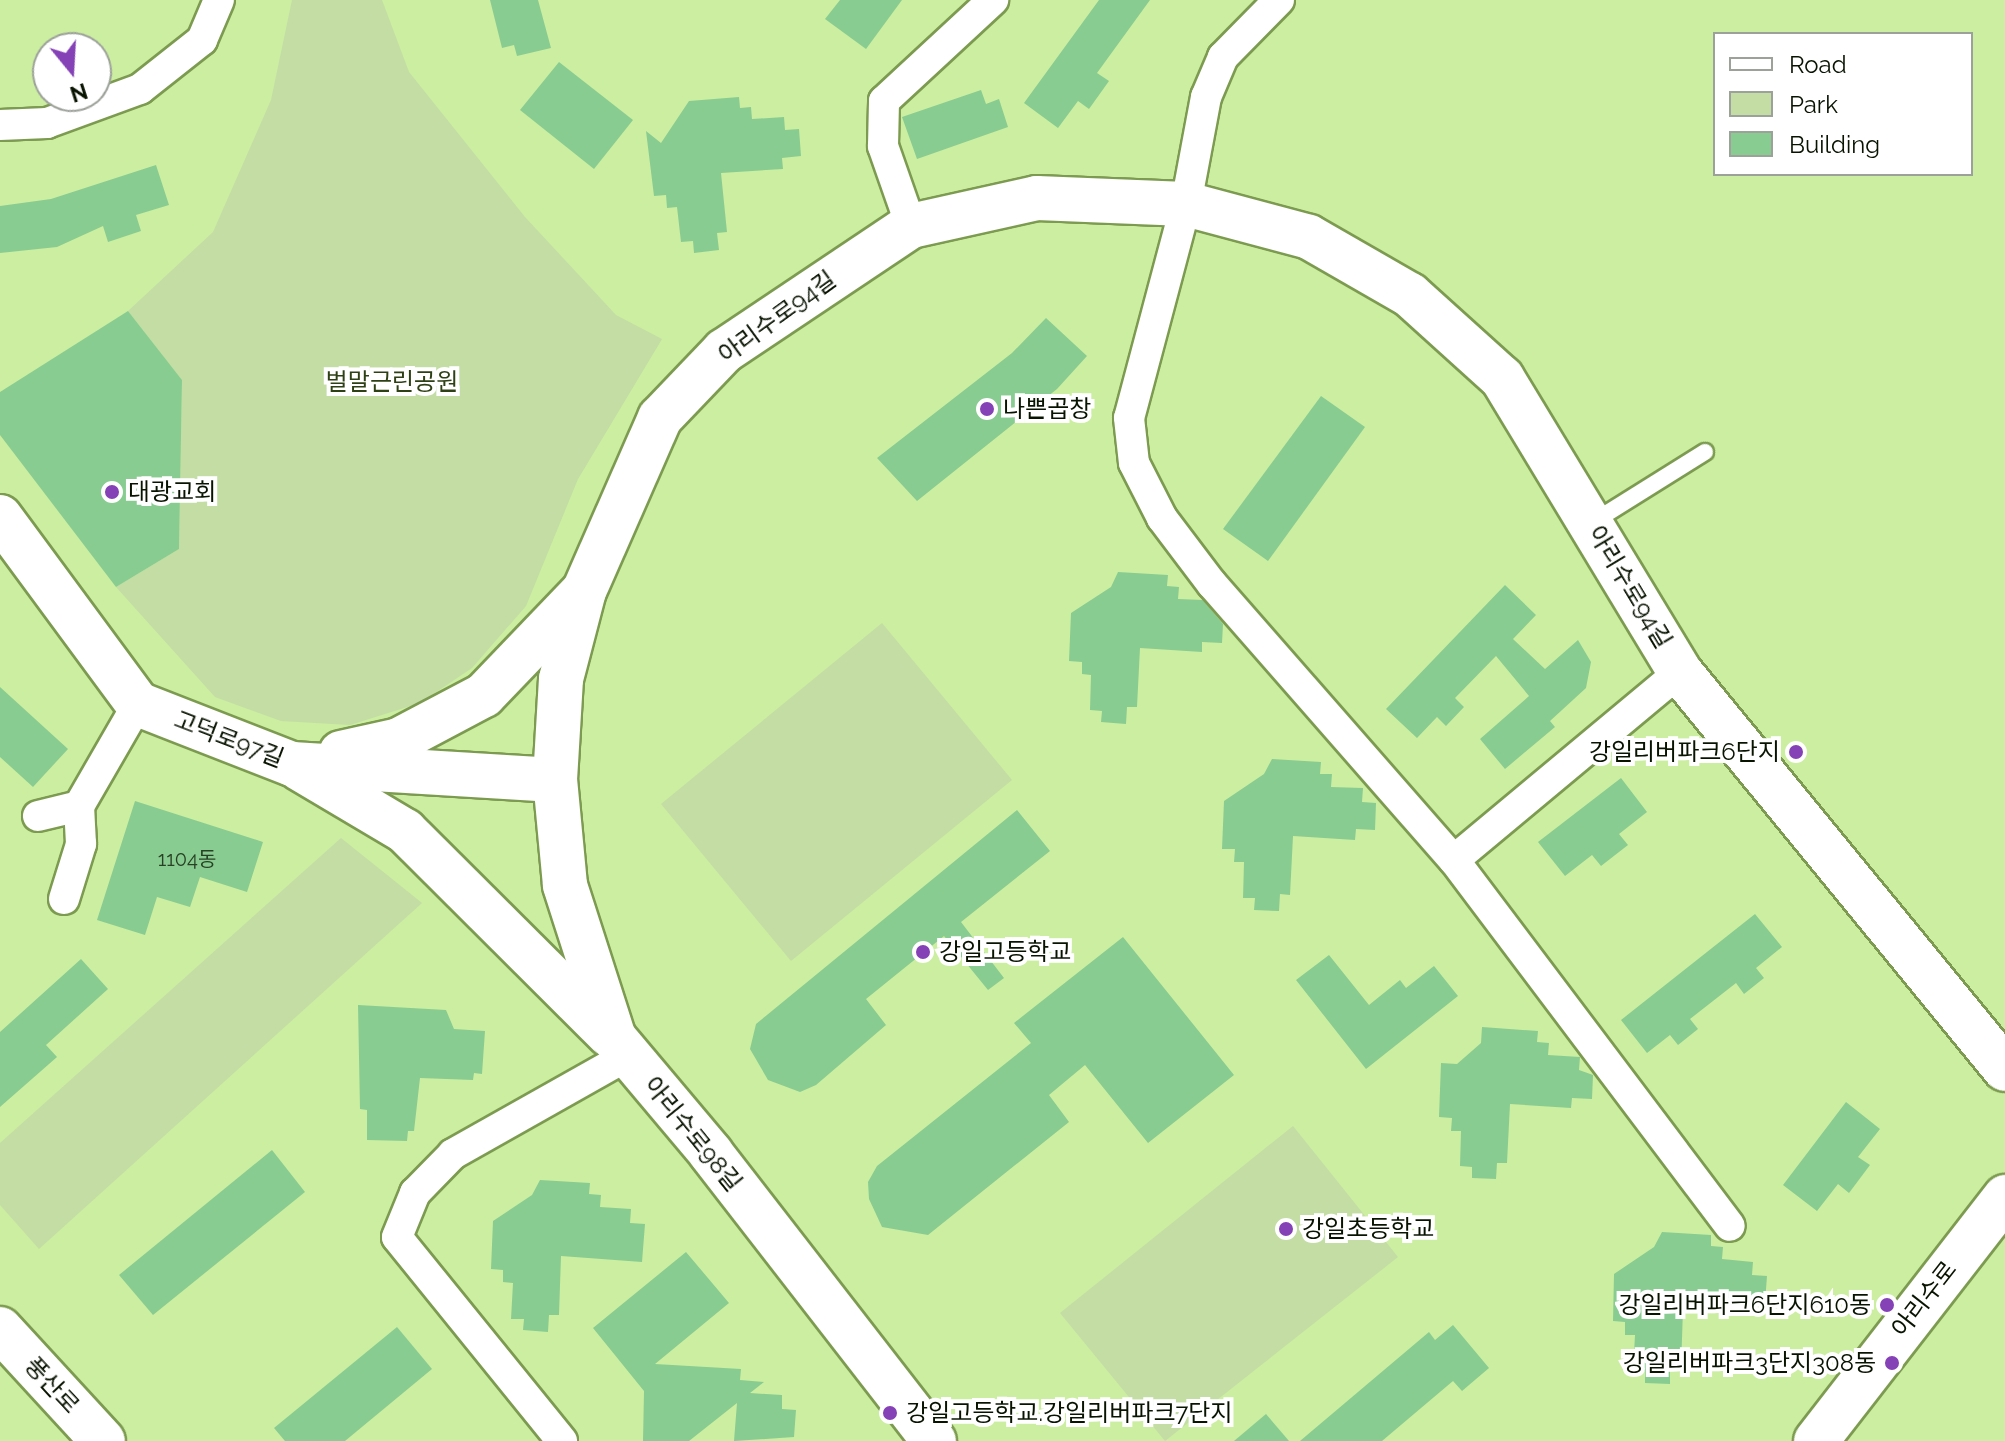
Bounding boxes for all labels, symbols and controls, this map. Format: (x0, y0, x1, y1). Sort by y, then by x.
north arrow (32, 32, 112, 112)
legend (1713, 32, 1973, 176)
text: Road (1789, 50, 1847, 79)
text: N (67, 78, 91, 108)
text: Park (1789, 90, 1838, 119)
text: Building (1789, 130, 1880, 159)
street label: 아리수로94길 (713, 265, 841, 369)
park label: 벌말근린공원 (326, 368, 458, 396)
place label: 나쁜곱창 (1003, 395, 1091, 423)
marker: 나쁜곱창 (978, 400, 996, 418)
place label: 대광교회 (128, 478, 216, 506)
marker: 대광교회 (103, 483, 121, 501)
street label: 아리수로94길 (1582, 521, 1678, 653)
street label: 고덕로97길 (170, 705, 288, 773)
place label: 강일리버파크6단지 (1589, 738, 1780, 766)
marker: 강일리버파크6단지 (1787, 743, 1805, 761)
house number: 1104동 (158, 847, 216, 871)
place label: 강일고등학교 (939, 938, 1071, 966)
marker: 강일고등학교 (914, 943, 932, 961)
street label: 아리수로98길 (638, 1071, 748, 1197)
place label: 강일초등학교 (1302, 1215, 1434, 1243)
marker: 강일초등학교 (1277, 1220, 1295, 1238)
street label: 아리수로 (1885, 1255, 1963, 1343)
place label: 강일리버파크6단지610동 (1618, 1291, 1871, 1319)
marker: 강일리버파크6단지610동 (1878, 1296, 1896, 1314)
place label: 강일리버파크3단지308동 (1623, 1349, 1876, 1377)
street label: 풍산로 (19, 1351, 85, 1419)
marker: 강일리버파크3단지308동 (1883, 1354, 1901, 1372)
place label: 강일고등학교.강일리버파크7단지 (906, 1399, 1232, 1427)
marker: 강일고등학교.강일리버파크7단지 (881, 1404, 899, 1422)

